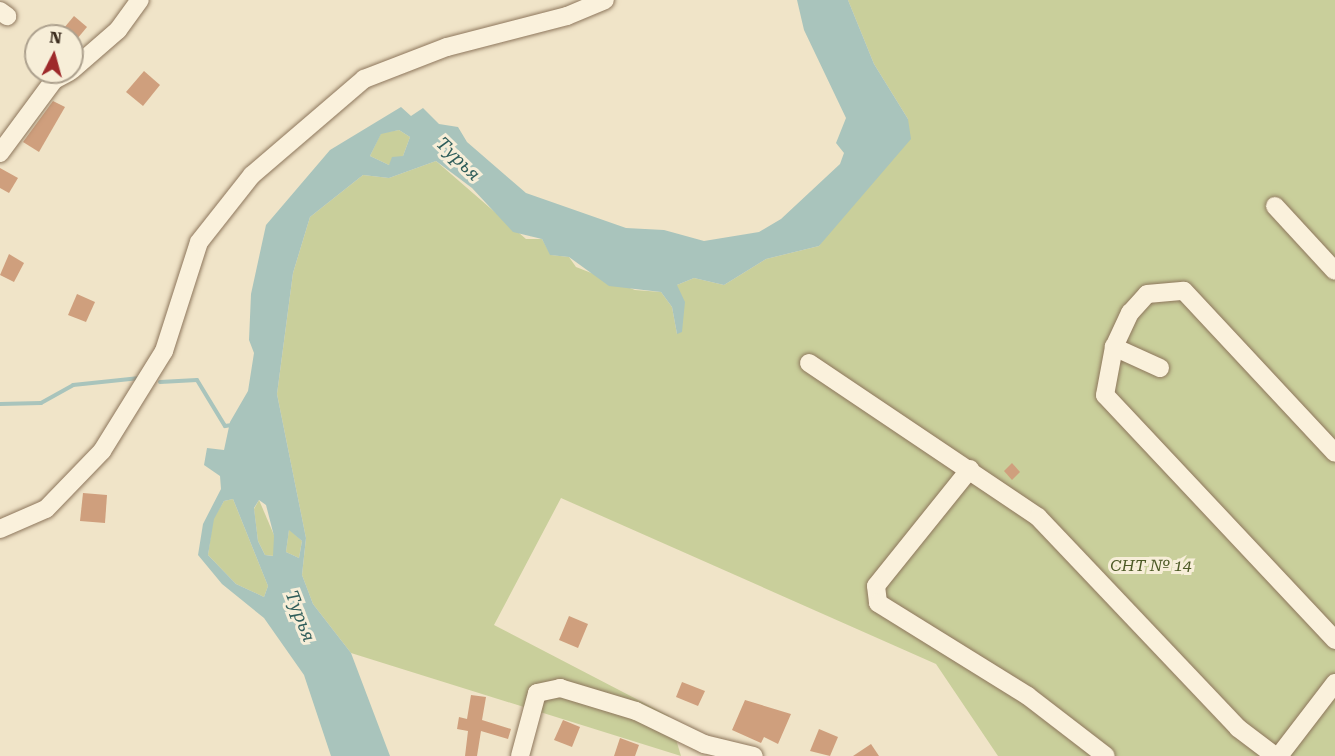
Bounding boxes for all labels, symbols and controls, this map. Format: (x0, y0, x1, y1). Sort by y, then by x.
north arrow (24, 24, 84, 84)
text: N (49, 27, 63, 48)
water label: Турья (431, 133, 485, 185)
park label: СНТ № 14 (1110, 556, 1192, 576)
water label: Турья (280, 587, 320, 645)

